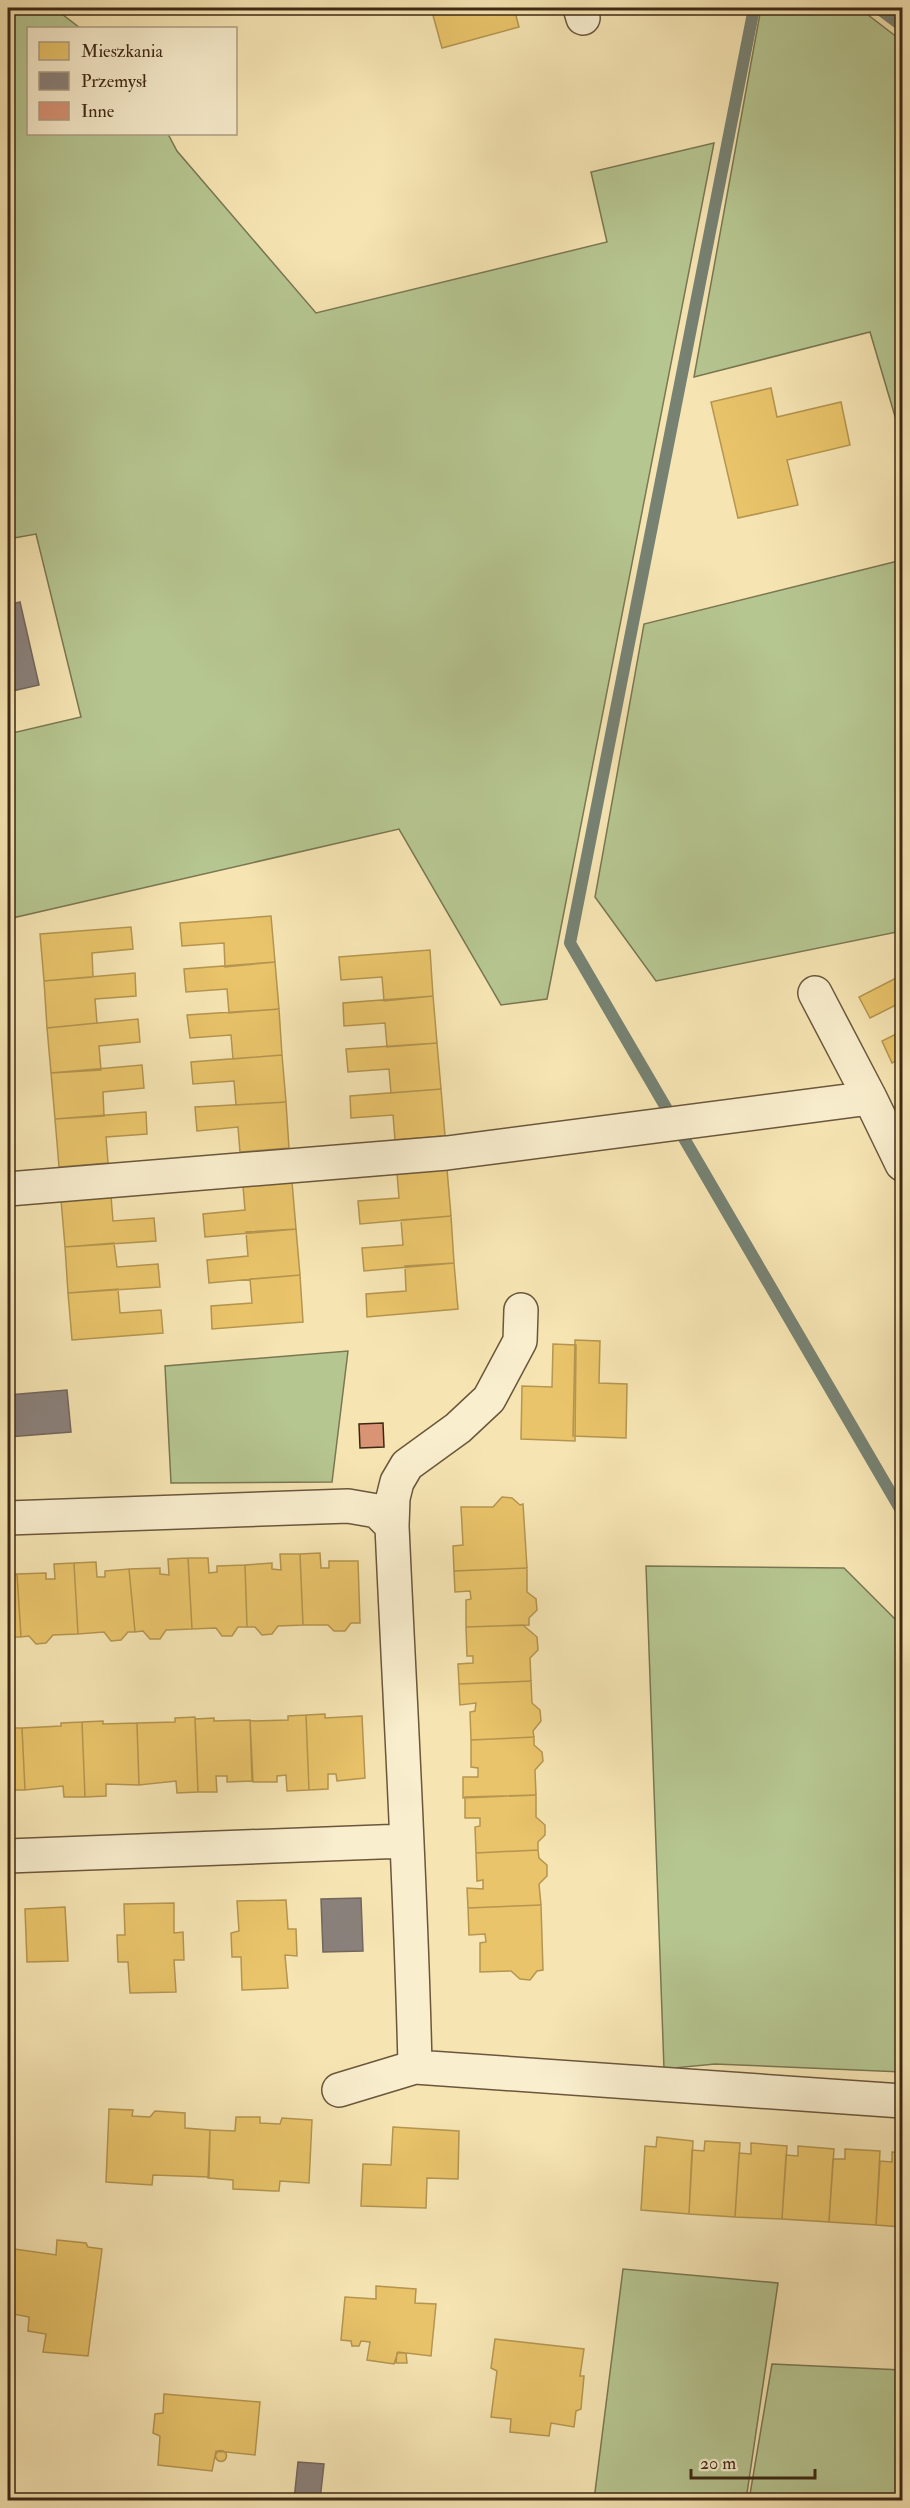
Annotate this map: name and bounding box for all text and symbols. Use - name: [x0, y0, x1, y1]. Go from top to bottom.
- legend: [27, 27, 237, 135]
- text: Mieszkania: [81, 40, 163, 63]
- text: Przemysł: [81, 70, 147, 93]
- text: Inne: [81, 100, 115, 123]
- scale bar: [691, 2442, 816, 2480]
- text: 20 m: [700, 2452, 736, 2475]

